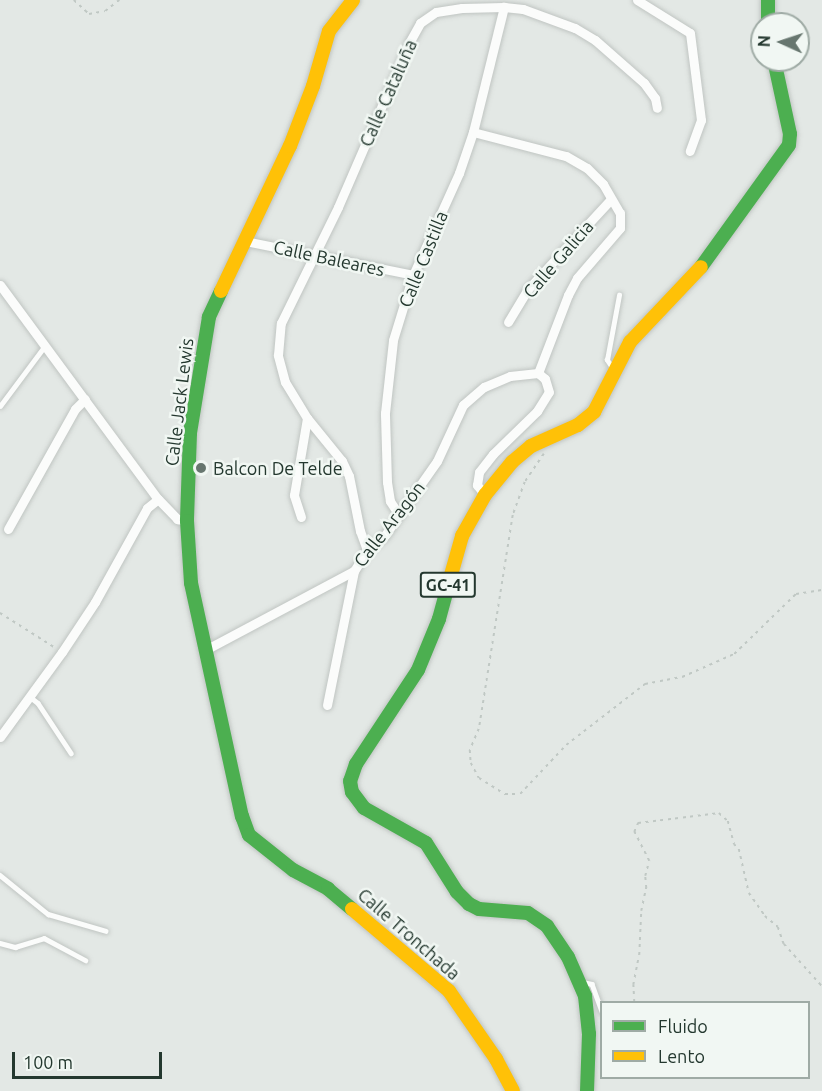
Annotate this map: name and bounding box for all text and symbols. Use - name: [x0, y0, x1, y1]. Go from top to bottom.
- north arrow: [750, 12, 810, 72]
- text: N: [755, 35, 773, 48]
- street label: Calle Cataluña: [355, 36, 421, 150]
- street label: Calle Castilla: [394, 208, 452, 310]
- street label: Calle Galicia: [518, 216, 598, 302]
- street label: Calle Baleares: [272, 236, 386, 280]
- street label: Calle Jack Lewis: [160, 337, 198, 467]
- place label: Balcon De Telde: [213, 457, 343, 479]
- marker: Balcon De Telde: [194, 461, 208, 475]
- street label: Calle Aragón: [349, 477, 429, 571]
- road number: GC-41: [420, 572, 476, 598]
- street label: Calle Tronchada: [353, 884, 465, 984]
- legend: [600, 1001, 810, 1079]
- text: Fluido: [658, 1016, 708, 1036]
- scale bar: [15, 1040, 165, 1078]
- text: Lento: [658, 1046, 705, 1066]
- text: 100 m: [23, 1052, 73, 1072]

